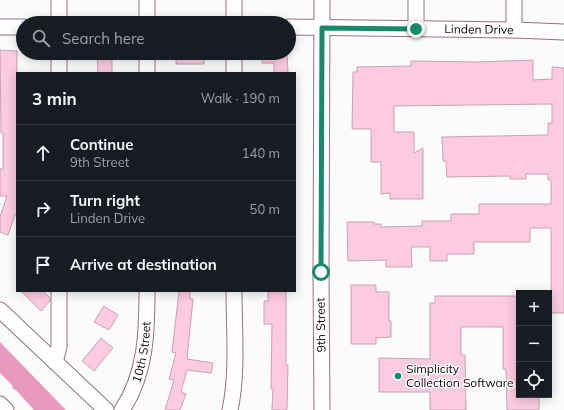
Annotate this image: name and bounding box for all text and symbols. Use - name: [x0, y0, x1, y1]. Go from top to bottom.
- search box: [16, 16, 296, 60]
- route end: [407, 20, 425, 38]
- street label: Linden Drive: [444, 21, 514, 37]
- icon: search: [30, 27, 52, 49]
- text: Search here: [62, 29, 144, 48]
- text: 3 min: [32, 88, 77, 109]
- text: Walk · 190 m: [201, 90, 280, 106]
- text: Continue: [70, 135, 133, 154]
- icon: ahead: [32, 142, 54, 164]
- text: 140 m: [242, 145, 280, 161]
- text: 9th Street: [70, 154, 129, 170]
- text: Turn right: [70, 191, 140, 210]
- icon: right: [32, 198, 54, 220]
- text: 50 m: [250, 201, 280, 217]
- text: Linden Drive: [70, 210, 145, 226]
- icon: arrive: [32, 254, 54, 276]
- text: Arrive at destination: [70, 255, 217, 274]
- route start: [312, 263, 330, 281]
- map controls: [516, 290, 552, 398]
- button: +: [516, 290, 552, 326]
- street label: 9th Street: [313, 298, 328, 353]
- street label: 10th Street: [128, 321, 153, 385]
- button: −: [516, 326, 552, 362]
- place label: Simplicity Collection Software: [406, 361, 514, 390]
- button: locate: [516, 362, 552, 398]
- marker: Simplicity Collection Software: [393, 371, 403, 381]

